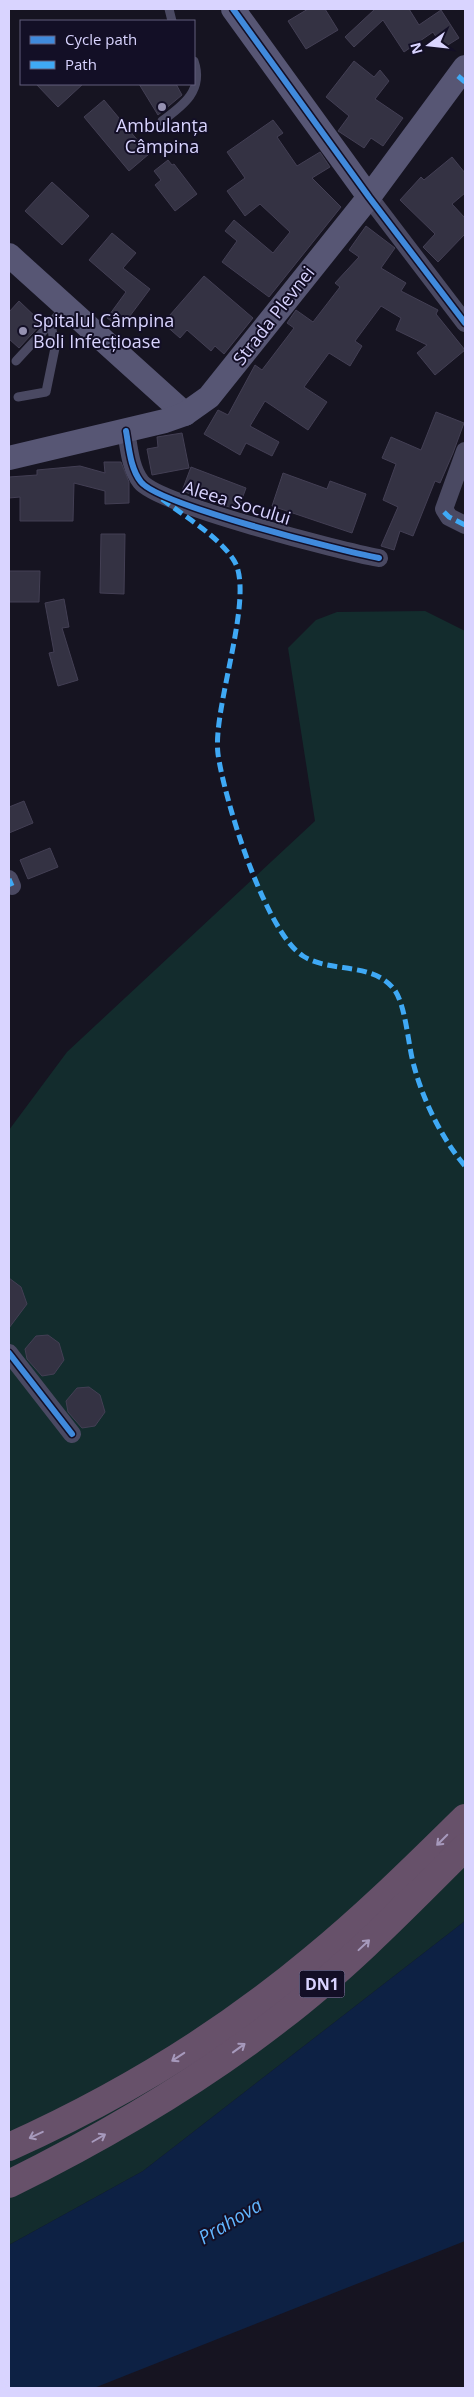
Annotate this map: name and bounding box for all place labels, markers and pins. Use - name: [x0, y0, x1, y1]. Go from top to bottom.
- marker: Ambulanța Câmpina: [156, 101, 168, 113]
- place label: Ambulanța Câmpina: [116, 113, 208, 158]
- place label: Spitalul Câmpina Boli Infecțioase: [33, 308, 174, 353]
- marker: Spitalul Câmpina Boli Infecțioase: [17, 325, 29, 337]

